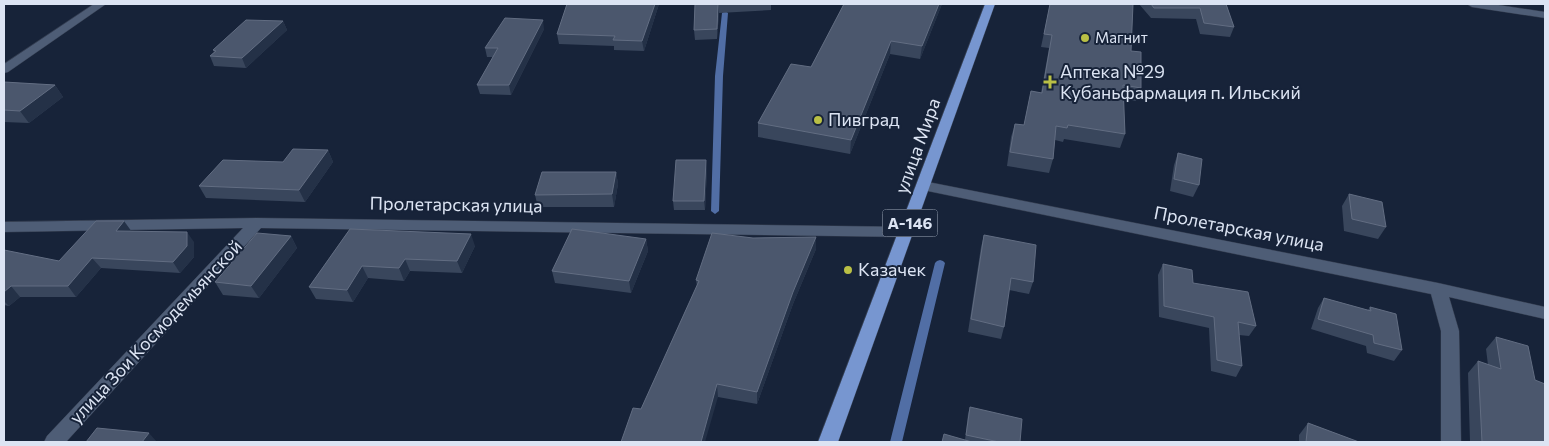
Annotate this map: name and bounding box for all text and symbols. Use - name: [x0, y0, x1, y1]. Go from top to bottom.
- place label: Магнит: [1095, 28, 1148, 46]
- marker: Магнит: [1079, 32, 1091, 44]
- place label: Аптека №29 Кубаньфармация п. Ильский: [1060, 60, 1301, 103]
- marker: Аптека №29 Кубаньфармация п. Ильский: [1044, 76, 1056, 88]
- street label: улица Мира: [890, 95, 945, 196]
- place label: Пивград: [828, 108, 900, 130]
- marker: Пивград: [812, 114, 824, 126]
- street label: Пролетарская улица: [369, 191, 543, 217]
- street label: Пролетарская улица: [1152, 201, 1326, 255]
- road number: А-146: [882, 210, 938, 237]
- street label: улица Зои Космодемьянской: [64, 235, 246, 428]
- place label: Казачек: [858, 258, 927, 280]
- marker: Казачек: [842, 264, 854, 276]

